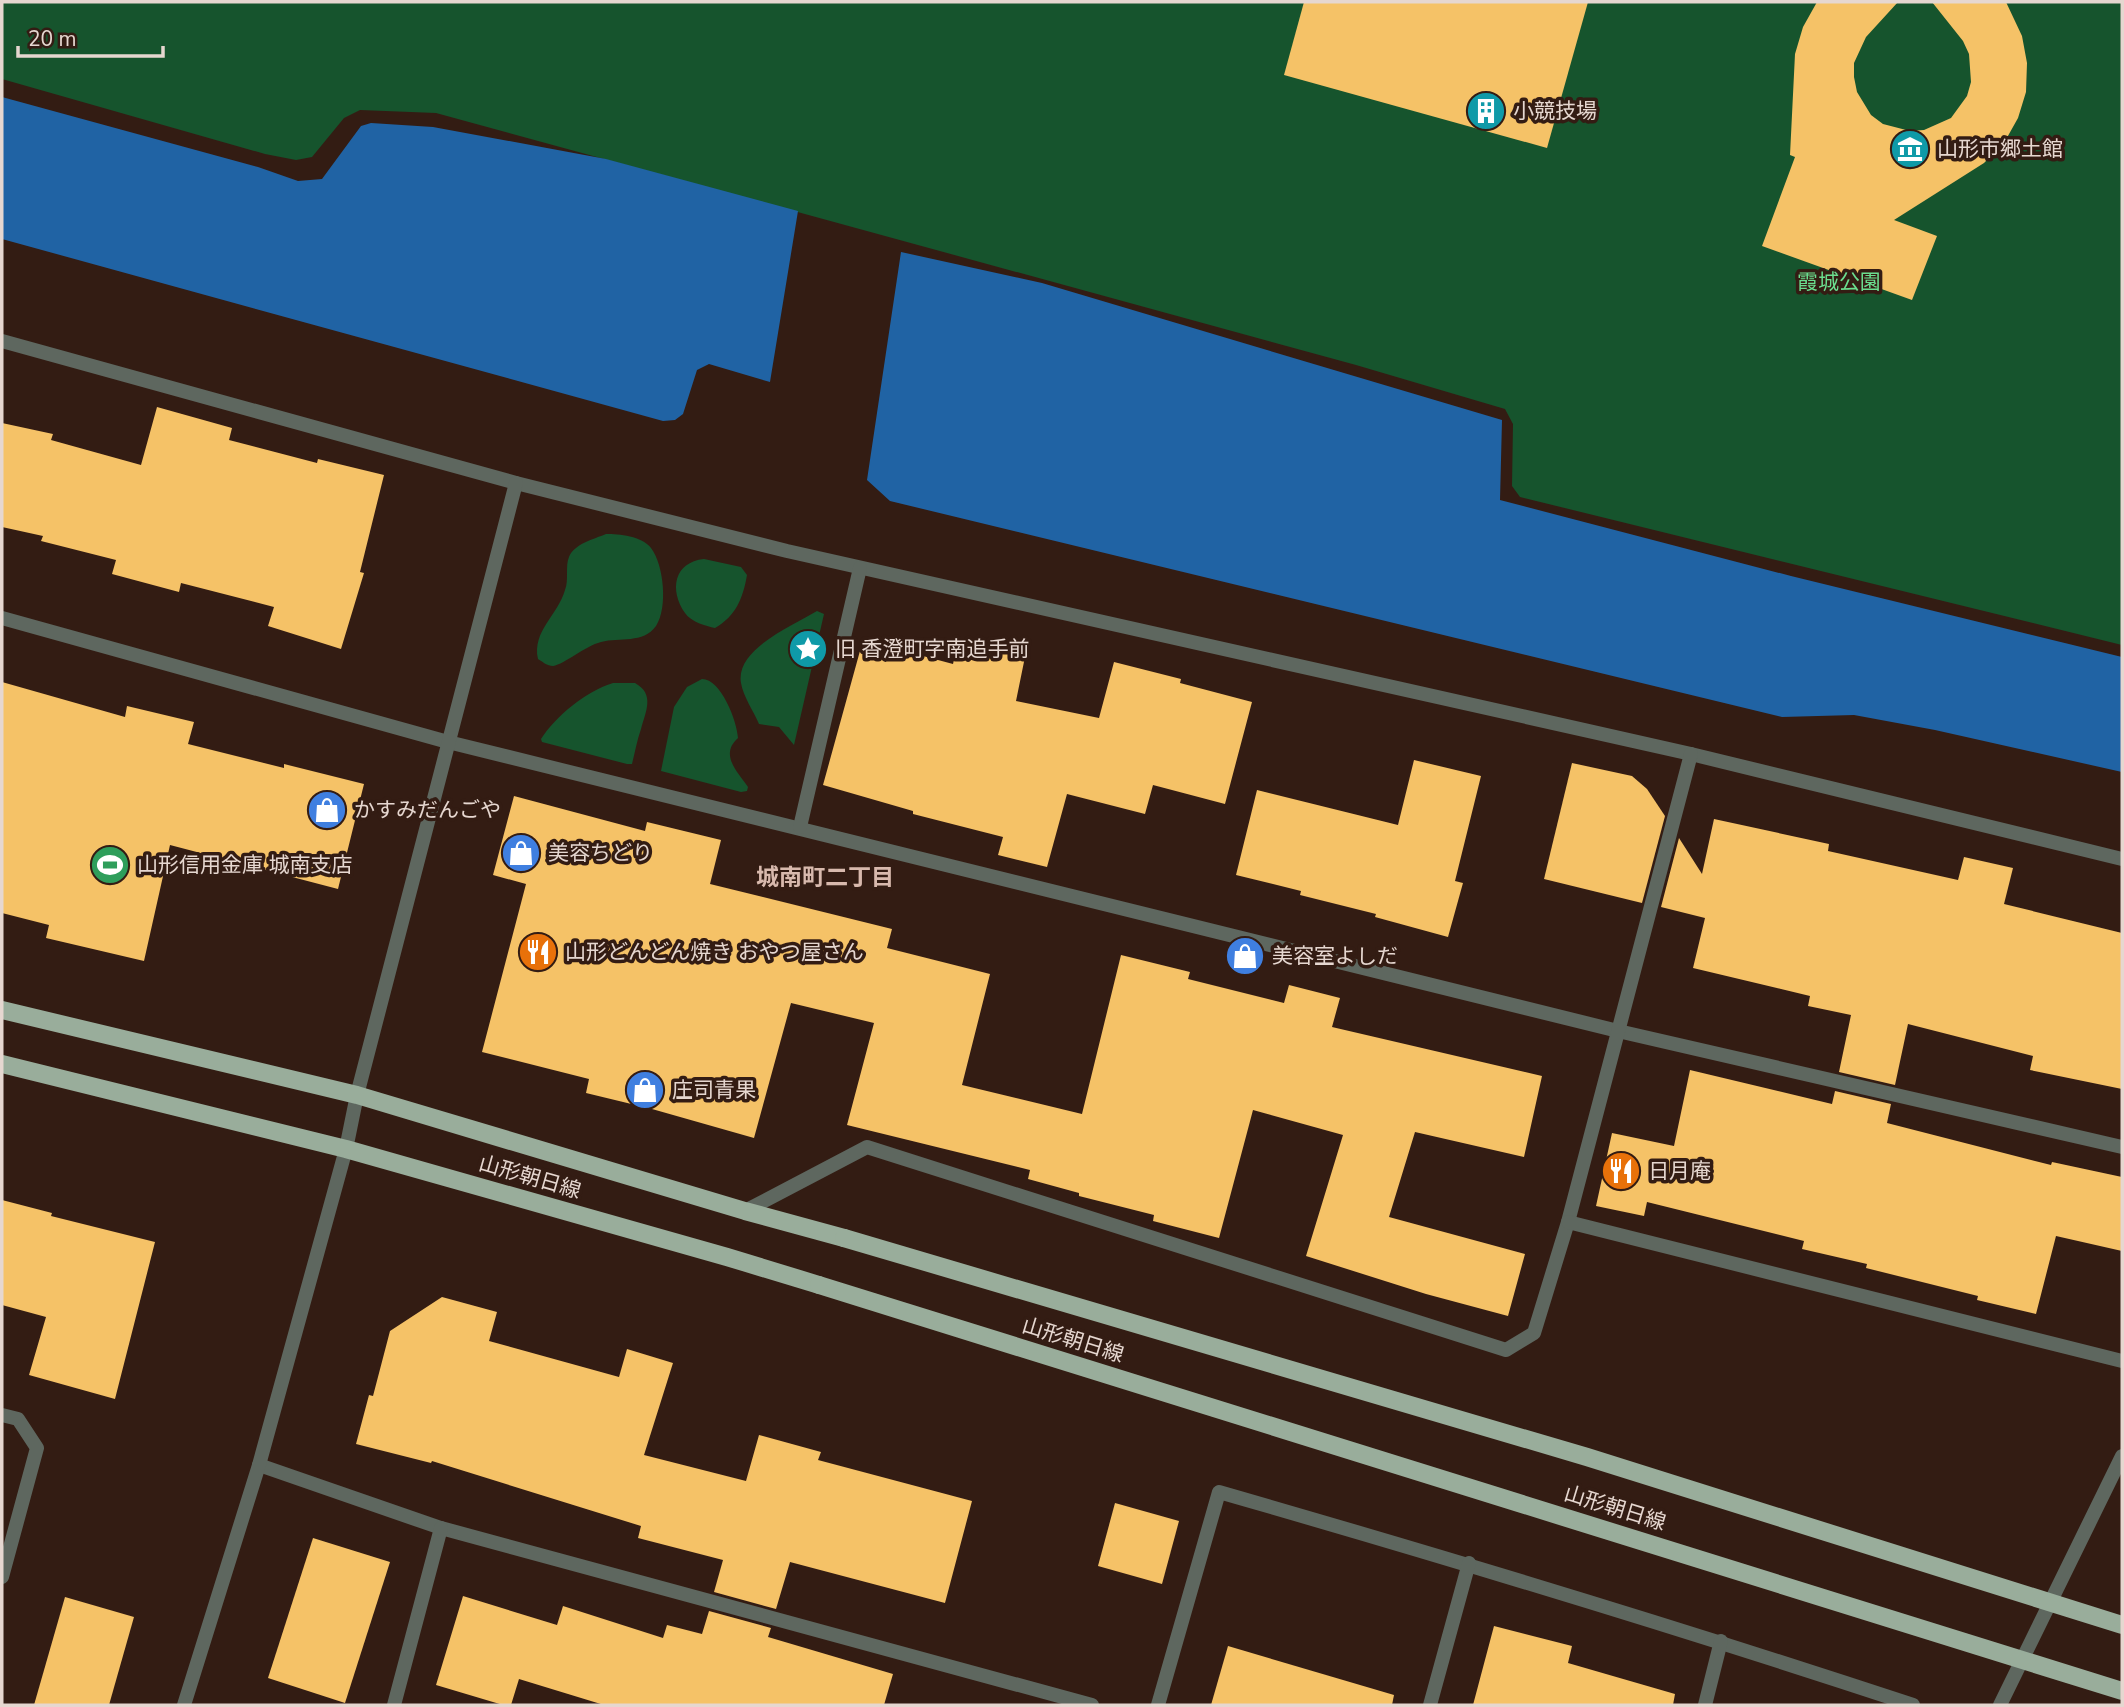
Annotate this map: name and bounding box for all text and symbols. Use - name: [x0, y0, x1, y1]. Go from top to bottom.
- scale bar: [18, 14, 163, 58]
- text: 20 m: [28, 25, 77, 53]
- building icon: 小競技場: [1465, 90, 1507, 132]
- place label: 小競技場: [1513, 97, 1597, 125]
- museum icon: 山形市郷土館: [1889, 128, 1931, 170]
- place label: 山形市郷土館: [1937, 135, 2063, 163]
- park label: 霞城公園: [1797, 268, 1881, 296]
- place icon: 旧 香澄町字南追手前: [787, 628, 829, 670]
- place label: 旧 香澄町字南追手前: [835, 635, 1029, 663]
- shop icon: かすみだんごや: [306, 789, 348, 831]
- place label: かすみだんごや: [354, 796, 501, 824]
- shop icon: 美容ちどり: [500, 832, 542, 874]
- place label: 美容ちどり: [548, 839, 653, 867]
- sports icon: 山形信用金庫 城南支店: [89, 844, 131, 886]
- place label: 山形信用金庫 城南支店: [137, 851, 352, 879]
- district label: 城南町二丁目: [756, 862, 894, 893]
- restaurant icon: 山形どんどん焼き おやつ屋さん: [517, 931, 559, 973]
- shop icon: 美容室よしだ: [1224, 935, 1266, 977]
- place label: 山形どんどん焼き おやつ屋さん: [565, 938, 864, 966]
- place label: 美容室よしだ: [1272, 942, 1398, 970]
- shop icon: 庄司青果: [624, 1069, 666, 1111]
- place label: 庄司青果: [672, 1076, 756, 1104]
- street label: 山形朝日線: [476, 1149, 584, 1205]
- restaurant icon: 日月庵: [1600, 1150, 1642, 1192]
- place label: 日月庵: [1648, 1157, 1711, 1185]
- street label: 山形朝日線: [1019, 1311, 1127, 1369]
- street label: 山形朝日線: [1561, 1479, 1669, 1537]

